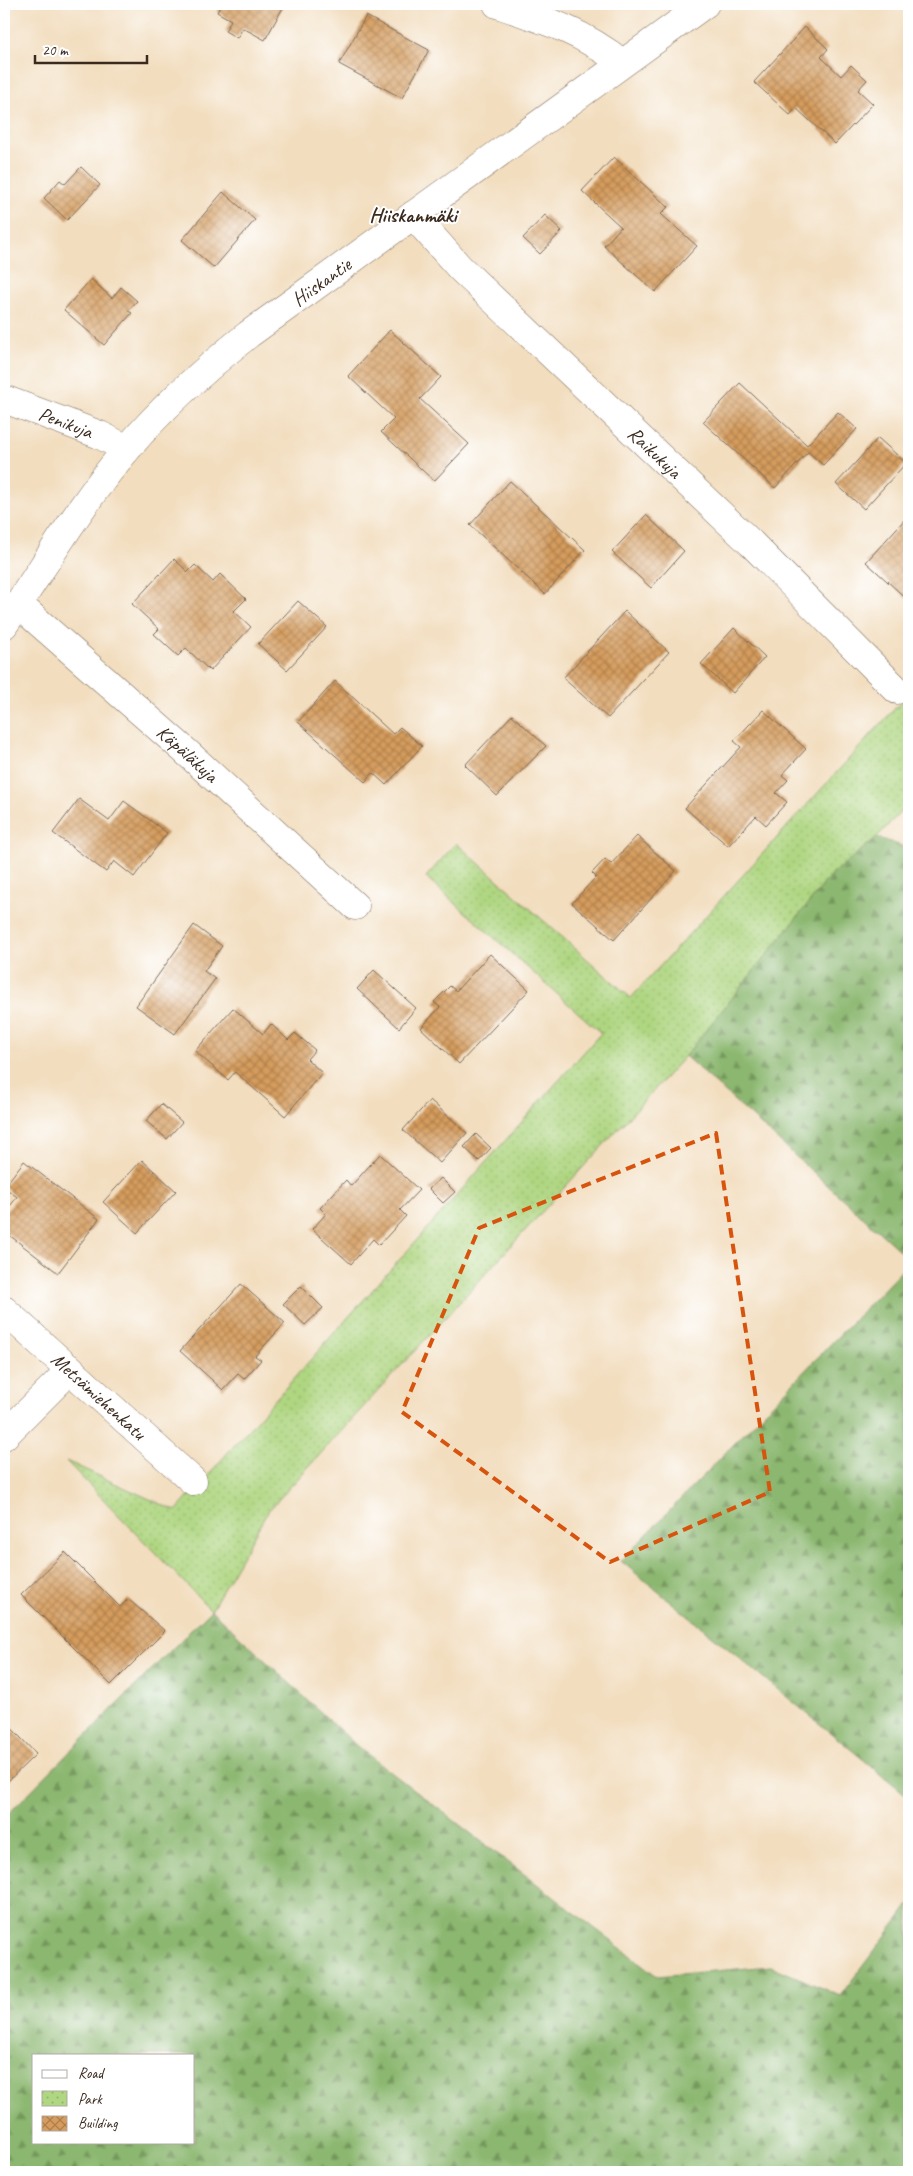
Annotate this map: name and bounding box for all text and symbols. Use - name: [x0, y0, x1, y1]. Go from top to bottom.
- scale bar: [35, 32, 148, 64]
- text: 20 m: [42, 41, 69, 60]
- district label: Hiiskanmäki: [369, 202, 460, 228]
- street label: Hiiskantie: [287, 251, 357, 312]
- street label: Penikuja: [35, 401, 97, 445]
- street label: Raikukuja: [622, 421, 688, 485]
- street label: Käpäläkuja: [151, 720, 225, 789]
- street label: Metsämiehenkatu: [46, 1347, 152, 1447]
- legend: [32, 2054, 195, 2144]
- text: Road: [78, 2064, 105, 2083]
- text: Park: [78, 2090, 103, 2109]
- text: Building: [78, 2114, 118, 2133]

